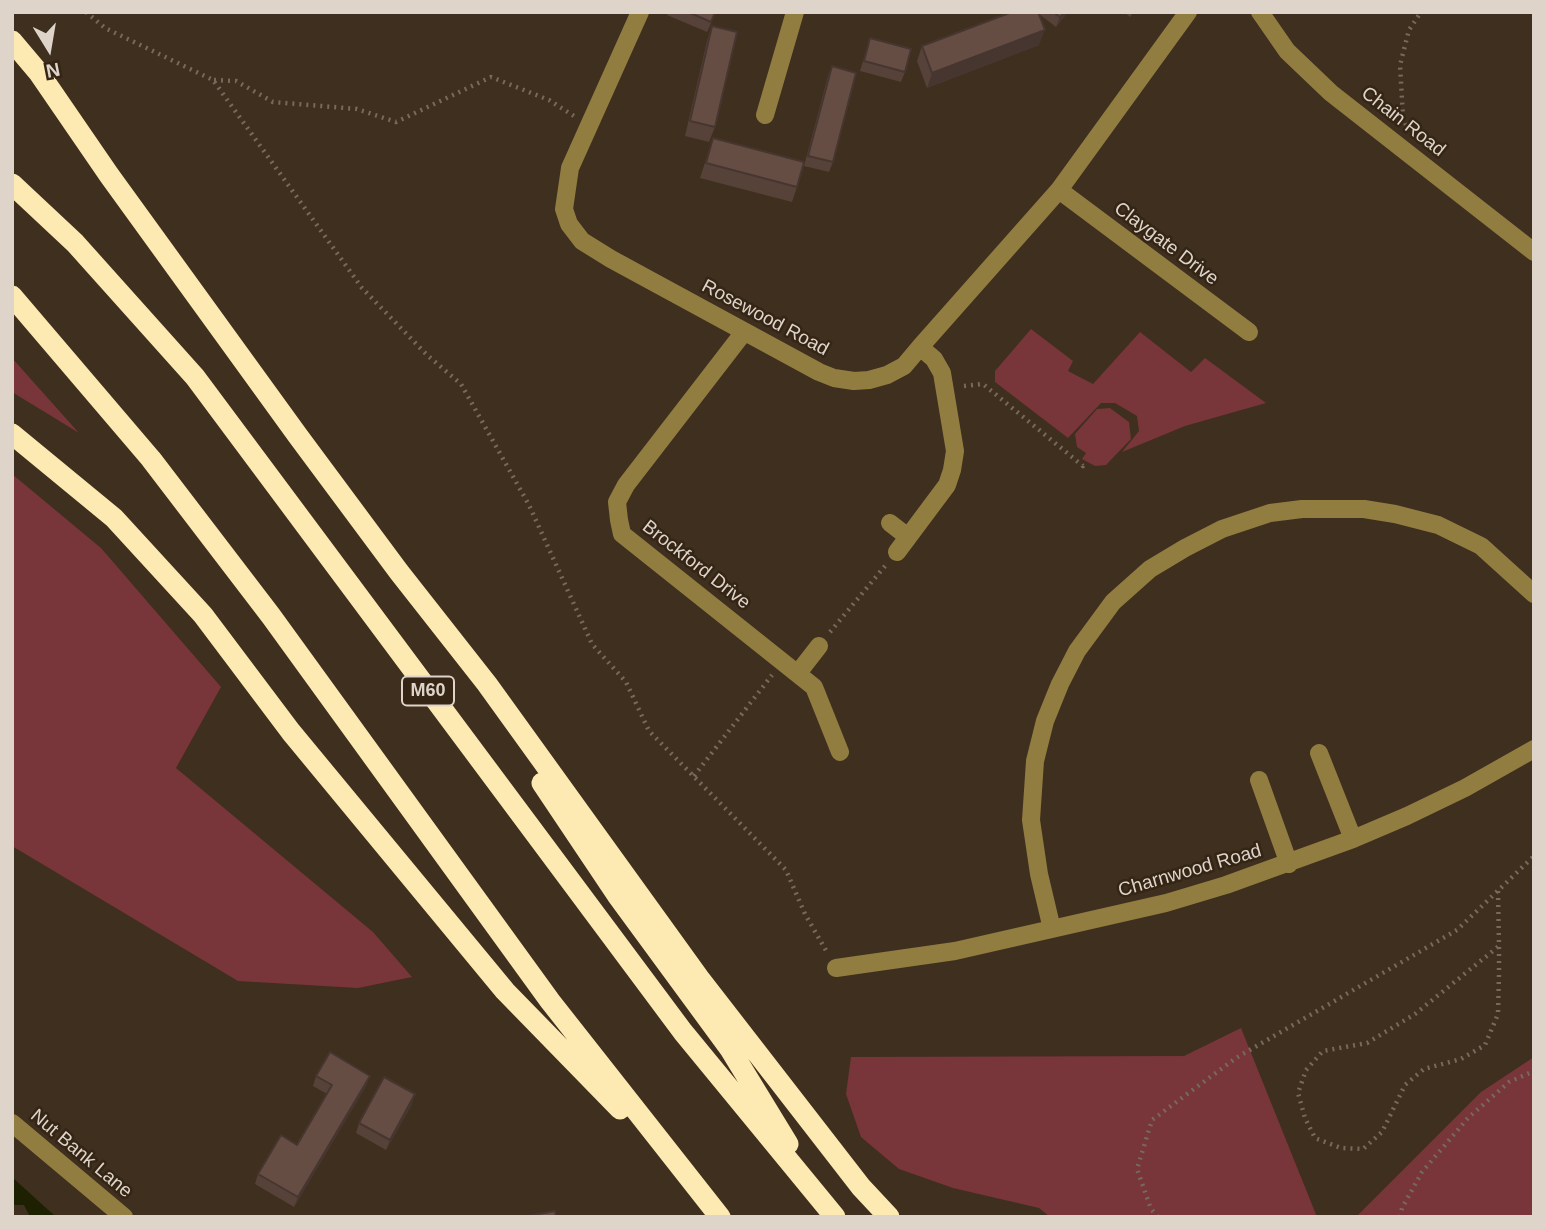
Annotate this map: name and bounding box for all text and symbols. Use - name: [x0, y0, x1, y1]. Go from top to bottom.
- north arrow: [14, 14, 84, 84]
- text: N: [44, 58, 62, 82]
- street label: Chain Road: [1356, 82, 1450, 162]
- street label: Claygate Drive: [1109, 197, 1223, 291]
- street label: Rosewood Road: [698, 275, 832, 361]
- street label: Brockford Drive: [637, 516, 755, 614]
- road number: M60: [402, 676, 454, 706]
- street label: Charnwood Road: [1116, 840, 1264, 902]
- street label: Nut Bank Lane: [26, 1105, 136, 1203]

